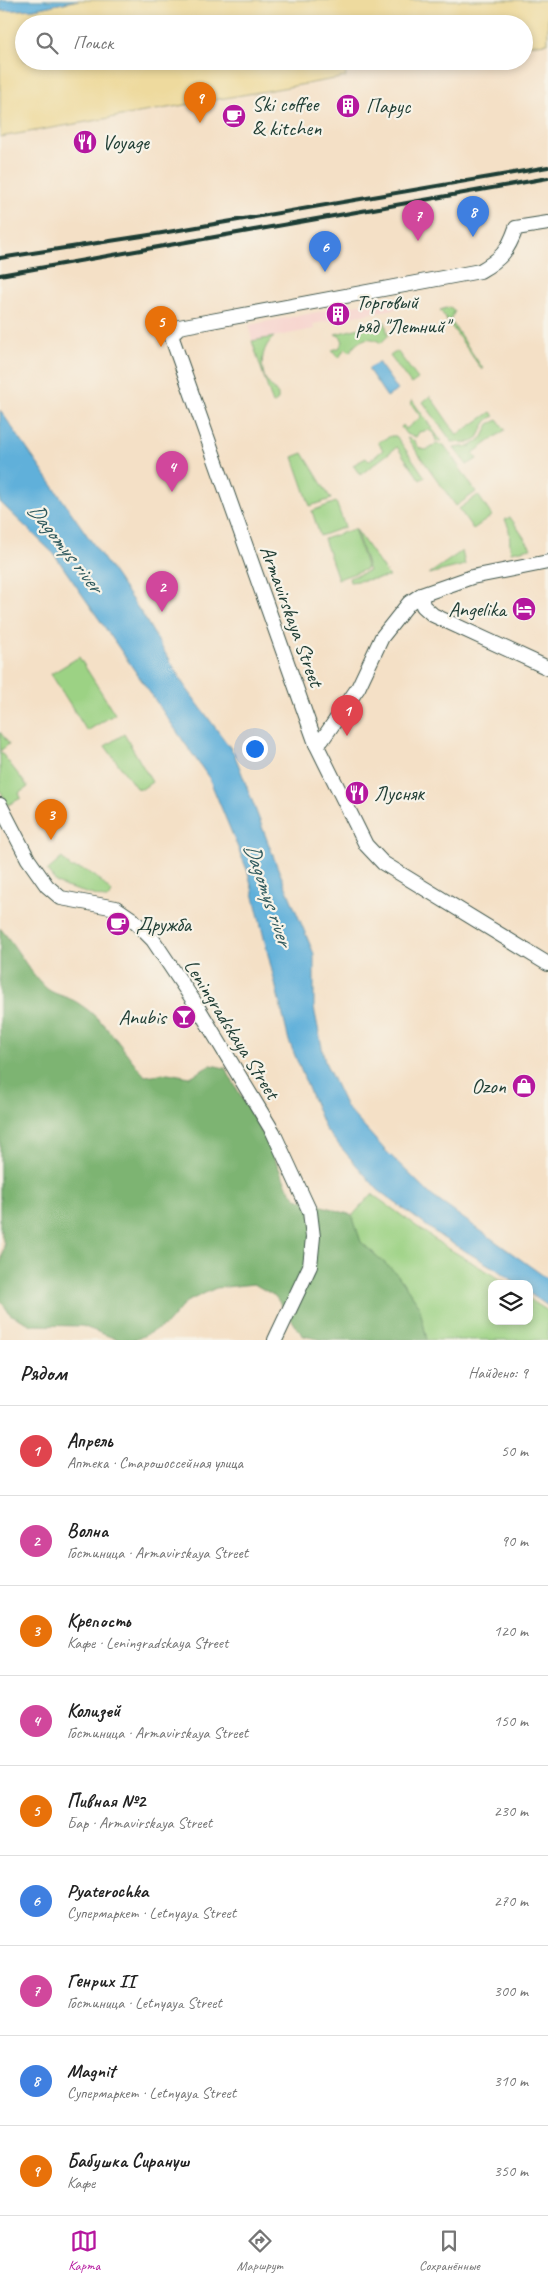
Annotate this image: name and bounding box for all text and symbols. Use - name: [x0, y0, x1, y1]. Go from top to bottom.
- search box: [15, 15, 533, 70]
- icon: search: [33, 29, 61, 57]
- text: Поиск: [73, 31, 113, 55]
- pin: 9: [184, 82, 216, 123]
- place label: Ski coffee & kitchen: [252, 91, 322, 141]
- building icon: Парус: [335, 93, 361, 119]
- place label: Парус: [366, 93, 412, 119]
- cafe icon: Ski coffee & kitchen: [221, 103, 247, 129]
- restaurant icon: Voyage: [72, 129, 98, 155]
- place label: Voyage: [102, 129, 150, 155]
- pin: 8: [457, 196, 489, 237]
- pin: 7: [402, 200, 434, 241]
- pin: 6: [309, 231, 341, 272]
- place label: Торговый ряд "Летний": [356, 289, 454, 339]
- building icon: Торговый ряд "Летний": [325, 301, 351, 327]
- pin: 5: [145, 306, 177, 347]
- pin: 4: [156, 451, 188, 492]
- water label: Dagomys river: [22, 497, 111, 601]
- street label: Armavirskaya Street: [254, 542, 330, 692]
- pin: 2: [146, 571, 178, 612]
- place label: Angelika: [448, 596, 508, 622]
- hotel icon: Angelika: [511, 596, 537, 622]
- pin: 1: [331, 695, 363, 736]
- your location: [242, 736, 268, 762]
- restaurant icon: Лусняк: [344, 780, 370, 806]
- place label: Лусняк: [374, 780, 425, 806]
- pin: 3: [35, 799, 67, 840]
- water label: Dagomys river: [238, 840, 300, 953]
- cafe icon: Дружба: [105, 911, 131, 937]
- place label: Дружба: [136, 911, 192, 937]
- street label: Leningradskaya Street: [178, 954, 287, 1106]
- place label: Anubis: [118, 1004, 168, 1030]
- bar icon: Anubis: [171, 1004, 197, 1030]
- place label: Ozon: [471, 1073, 507, 1099]
- shop icon: Ozon: [511, 1073, 537, 1099]
- map controls: [488, 1280, 533, 1325]
- button: layers: [488, 1280, 533, 1325]
- text: Рядом: [20, 1360, 67, 1386]
- text: Найдено: 9: [468, 1363, 528, 1383]
- text: Апрель: [67, 1429, 113, 1453]
- text: 1: [32, 1441, 40, 1461]
- text: 50 m: [501, 1441, 528, 1461]
- text: Аптека · Старошоссейная улица: [67, 1453, 243, 1473]
- text: Волна: [67, 1519, 108, 1543]
- text: 2: [32, 1531, 40, 1551]
- text: 90 m: [501, 1531, 528, 1551]
- text: Гостиница · Armavirskaya Street: [67, 1543, 248, 1563]
- text: Крепость: [67, 1609, 130, 1633]
- text: 3: [32, 1621, 40, 1641]
- text: 120 m: [494, 1621, 528, 1641]
- text: Кафе · Leningradskaya Street: [67, 1633, 228, 1653]
- text: Колизей: [67, 1699, 120, 1723]
- text: 4: [32, 1711, 40, 1731]
- text: 150 m: [494, 1711, 528, 1731]
- text: Гостиница · Armavirskaya Street: [67, 1723, 248, 1743]
- text: Пивная №2: [67, 1789, 145, 1813]
- text: 5: [33, 1801, 39, 1821]
- text: 230 m: [494, 1801, 528, 1821]
- text: Бар · Armavirskaya Street: [67, 1813, 212, 1833]
- text: Pyaterochka: [67, 1879, 148, 1903]
- text: 6: [32, 1891, 40, 1911]
- text: 270 m: [494, 1891, 528, 1911]
- text: Супермаркет · Letnyaya Street: [67, 1903, 236, 1923]
- text: Генрих II: [67, 1969, 135, 1993]
- text: 7: [32, 1981, 40, 2001]
- text: 300 m: [494, 1981, 528, 2001]
- text: Гостиница · Letnyaya Street: [67, 1993, 222, 2013]
- text: Magnit: [67, 2059, 115, 2083]
- text: 8: [32, 2071, 40, 2091]
- text: 310 m: [494, 2071, 528, 2091]
- text: Супермаркет · Letnyaya Street: [67, 2083, 236, 2103]
- text: Бабушка Сирануш: [67, 2149, 189, 2173]
- text: 9: [32, 2161, 40, 2181]
- text: 350 m: [494, 2161, 528, 2181]
- text: Кафе: [67, 2173, 95, 2193]
- tab: Карта: [68, 2227, 100, 2274]
- tab: Маршрут: [237, 2227, 283, 2274]
- tab: Сохранённые: [419, 2227, 480, 2274]

